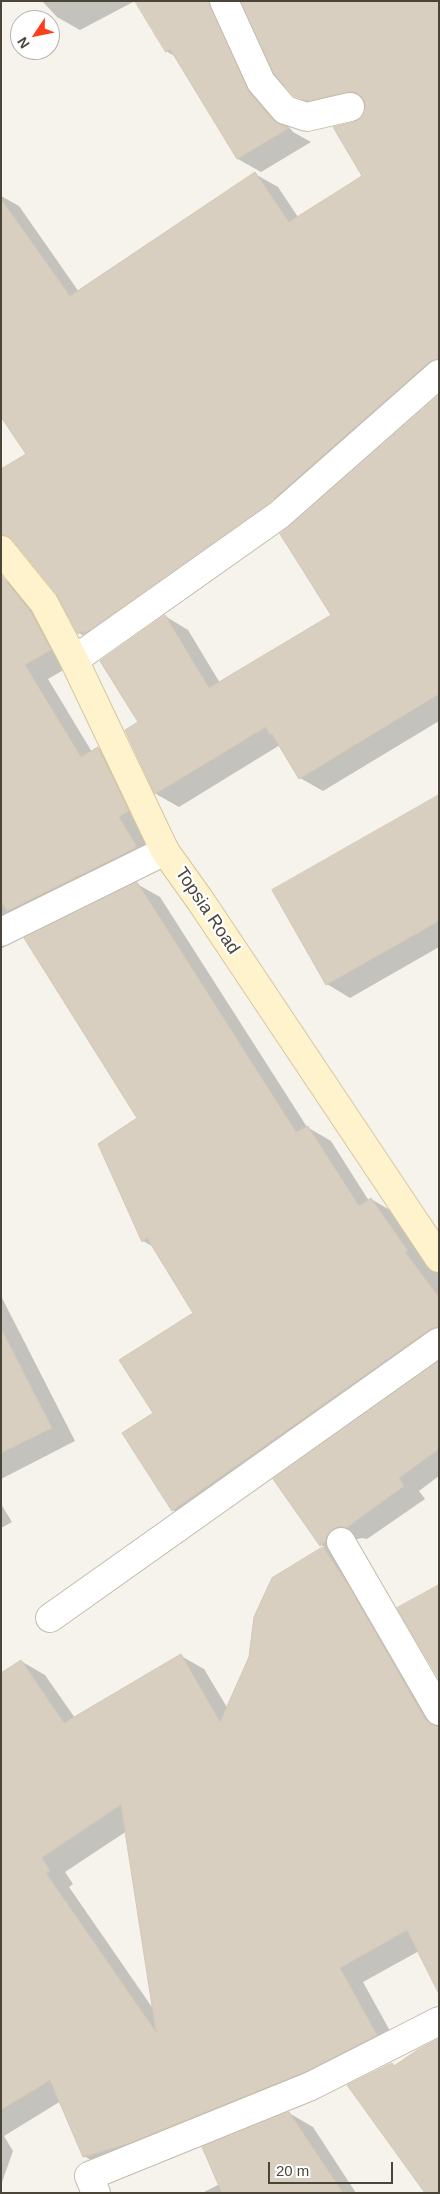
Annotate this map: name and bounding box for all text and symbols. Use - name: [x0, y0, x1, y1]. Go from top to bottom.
- north arrow: [10, 10, 60, 60]
- text: N: [14, 34, 33, 51]
- street label: Topsia Road: [170, 863, 244, 959]
- scale bar: [270, 2152, 395, 2184]
- text: 20 m: [276, 2162, 309, 2179]

